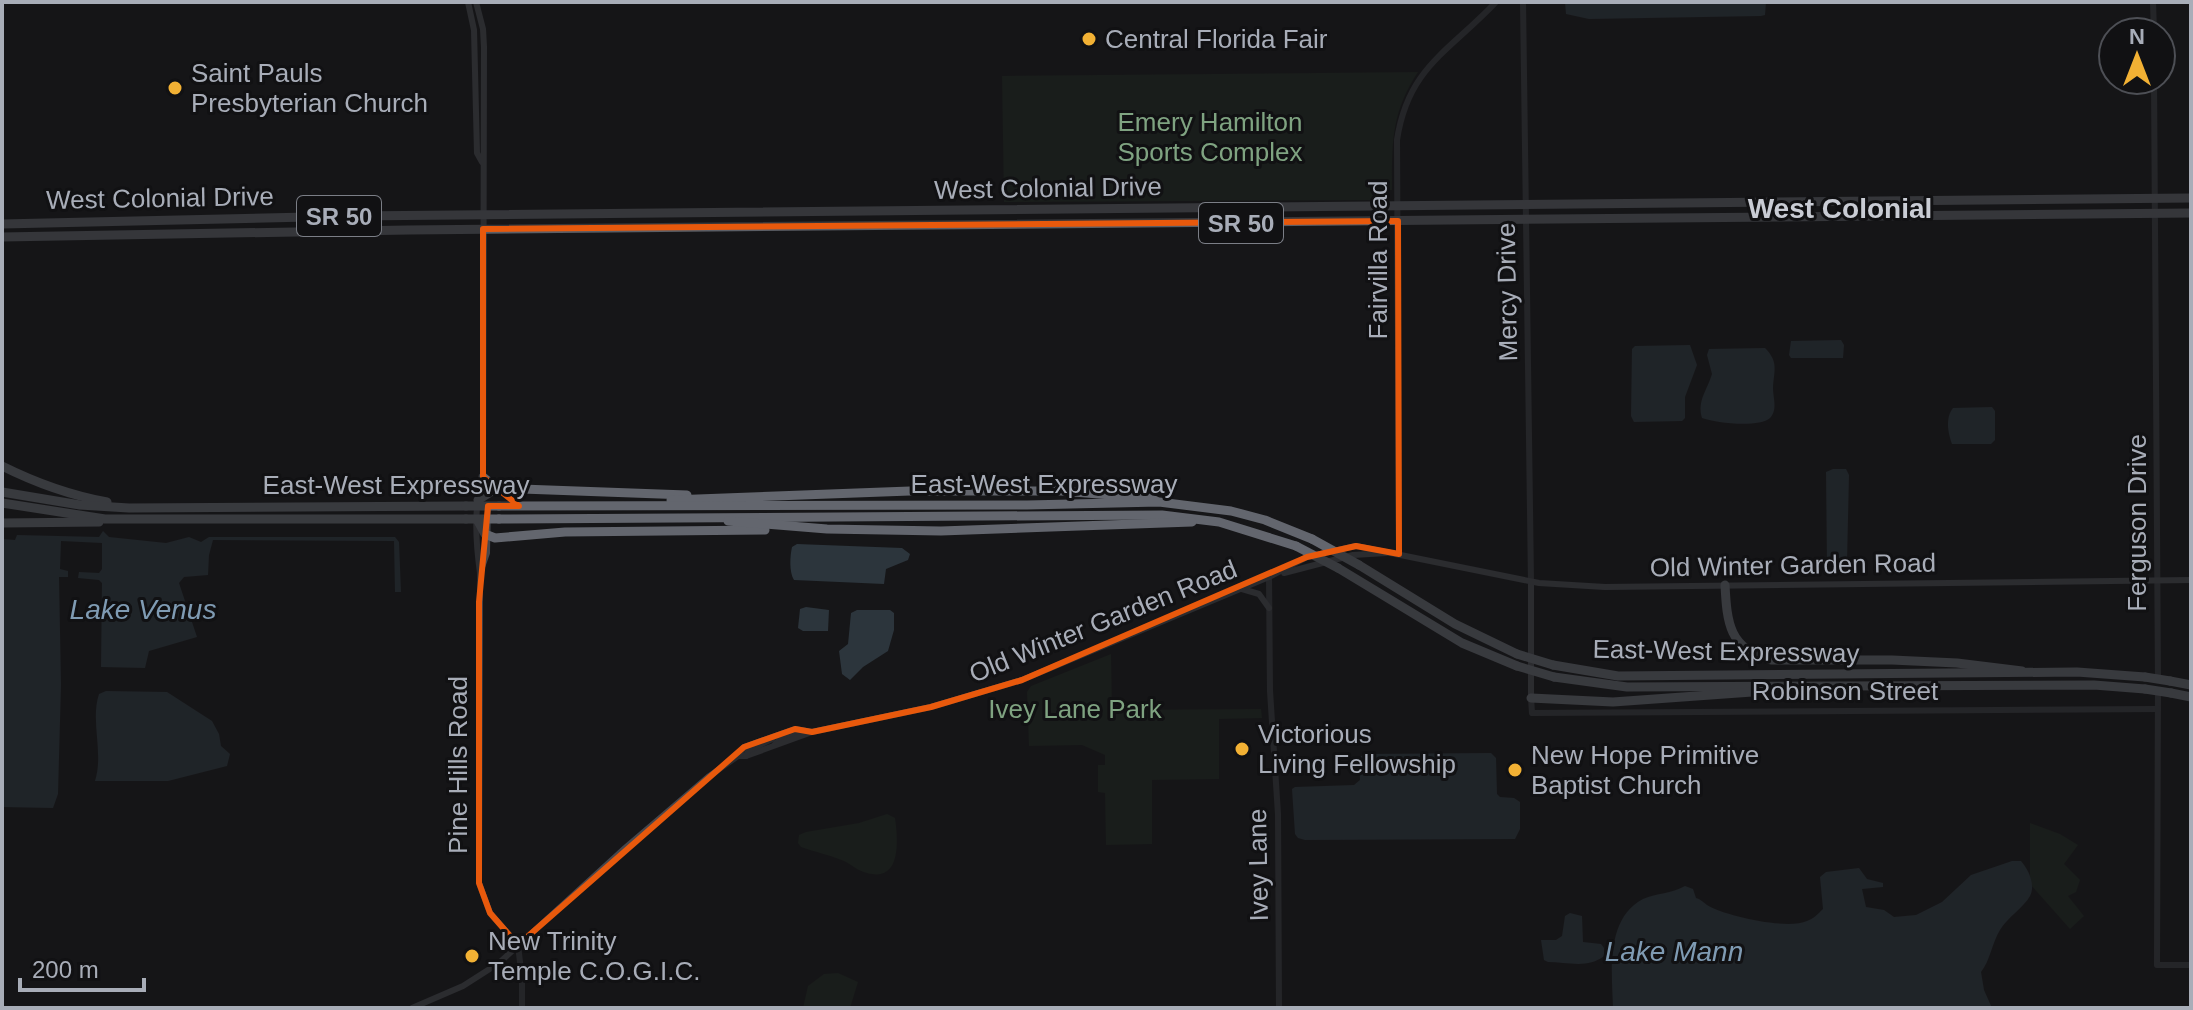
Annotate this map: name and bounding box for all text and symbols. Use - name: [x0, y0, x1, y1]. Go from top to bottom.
- north arrow: [2097, 16, 2177, 96]
- place label: Central Florida Fair: [1105, 24, 1328, 54]
- text: N: [2129, 24, 2145, 49]
- marker: Central Florida Fair: [1080, 30, 1098, 48]
- place label: Saint Pauls Presbyterian Church: [191, 58, 428, 118]
- marker: Saint Pauls Presbyterian Church: [166, 79, 184, 97]
- park label: Emery Hamilton Sports Complex: [1118, 107, 1302, 167]
- street label: West Colonial Drive: [934, 171, 1162, 205]
- street label: West Colonial Drive: [46, 181, 274, 215]
- street label: Fairvilla Road: [1363, 181, 1393, 339]
- district label: West Colonial: [1748, 193, 1932, 224]
- road number: SR 50: [297, 196, 381, 236]
- road number: SR 50: [1199, 203, 1283, 243]
- street label: Mercy Drive: [1491, 222, 1523, 362]
- street label: Ferguson Drive: [2122, 434, 2152, 612]
- street label: East-West Expressway: [911, 469, 1177, 499]
- street label: East-West Expressway: [263, 470, 529, 500]
- street label: Old Winter Garden Road: [1650, 548, 1936, 582]
- street label: Old Winter Garden Road: [965, 553, 1241, 689]
- water label: Lake Venus: [70, 594, 216, 625]
- street label: East-West Expressway: [1592, 634, 1860, 668]
- street label: Pine Hills Road: [443, 676, 473, 854]
- street label: Robinson Street: [1752, 676, 1939, 706]
- park label: Ivey Lane Park: [988, 694, 1163, 724]
- place label: Victorious Living Fellowship: [1258, 719, 1456, 779]
- marker: Victorious Living Fellowship: [1233, 740, 1251, 758]
- place label: New Hope Primitive Baptist Church: [1531, 740, 1759, 800]
- marker: New Hope Primitive Baptist Church: [1506, 761, 1524, 779]
- street label: Ivey Lane: [1242, 808, 1274, 922]
- place label: New Trinity Temple C.O.G.I.C.: [488, 926, 700, 986]
- water label: Lake Mann: [1605, 936, 1743, 967]
- scale bar: [20, 942, 144, 992]
- marker: New Trinity Temple C.O.G.I.C.: [463, 947, 481, 965]
- text: 200 m: [32, 956, 99, 983]

